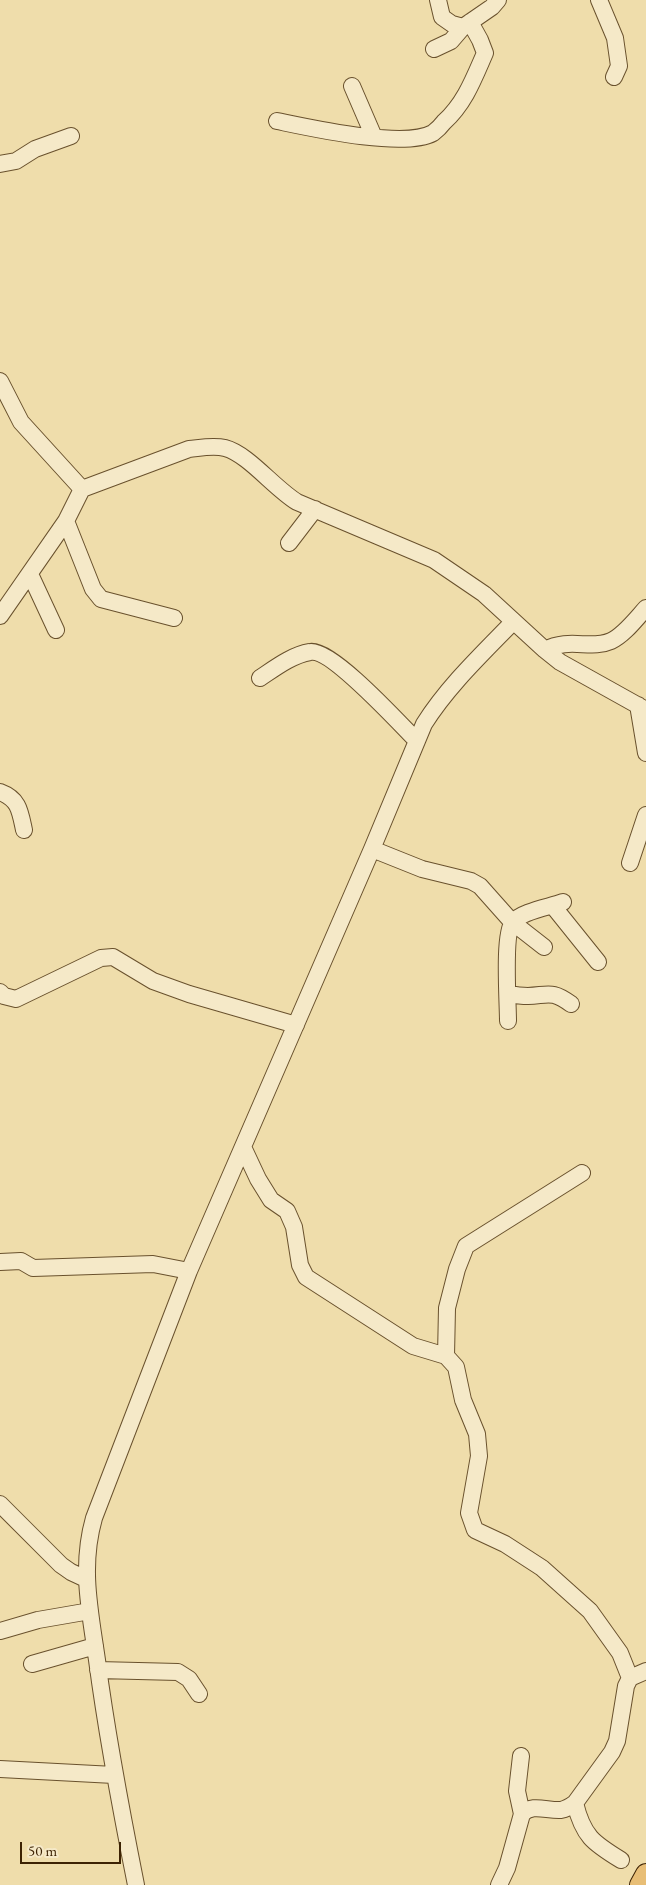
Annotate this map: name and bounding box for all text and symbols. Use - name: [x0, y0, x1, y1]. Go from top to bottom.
- scale bar: [22, 1832, 124, 1864]
- text: 50 m: [28, 1841, 57, 1860]

